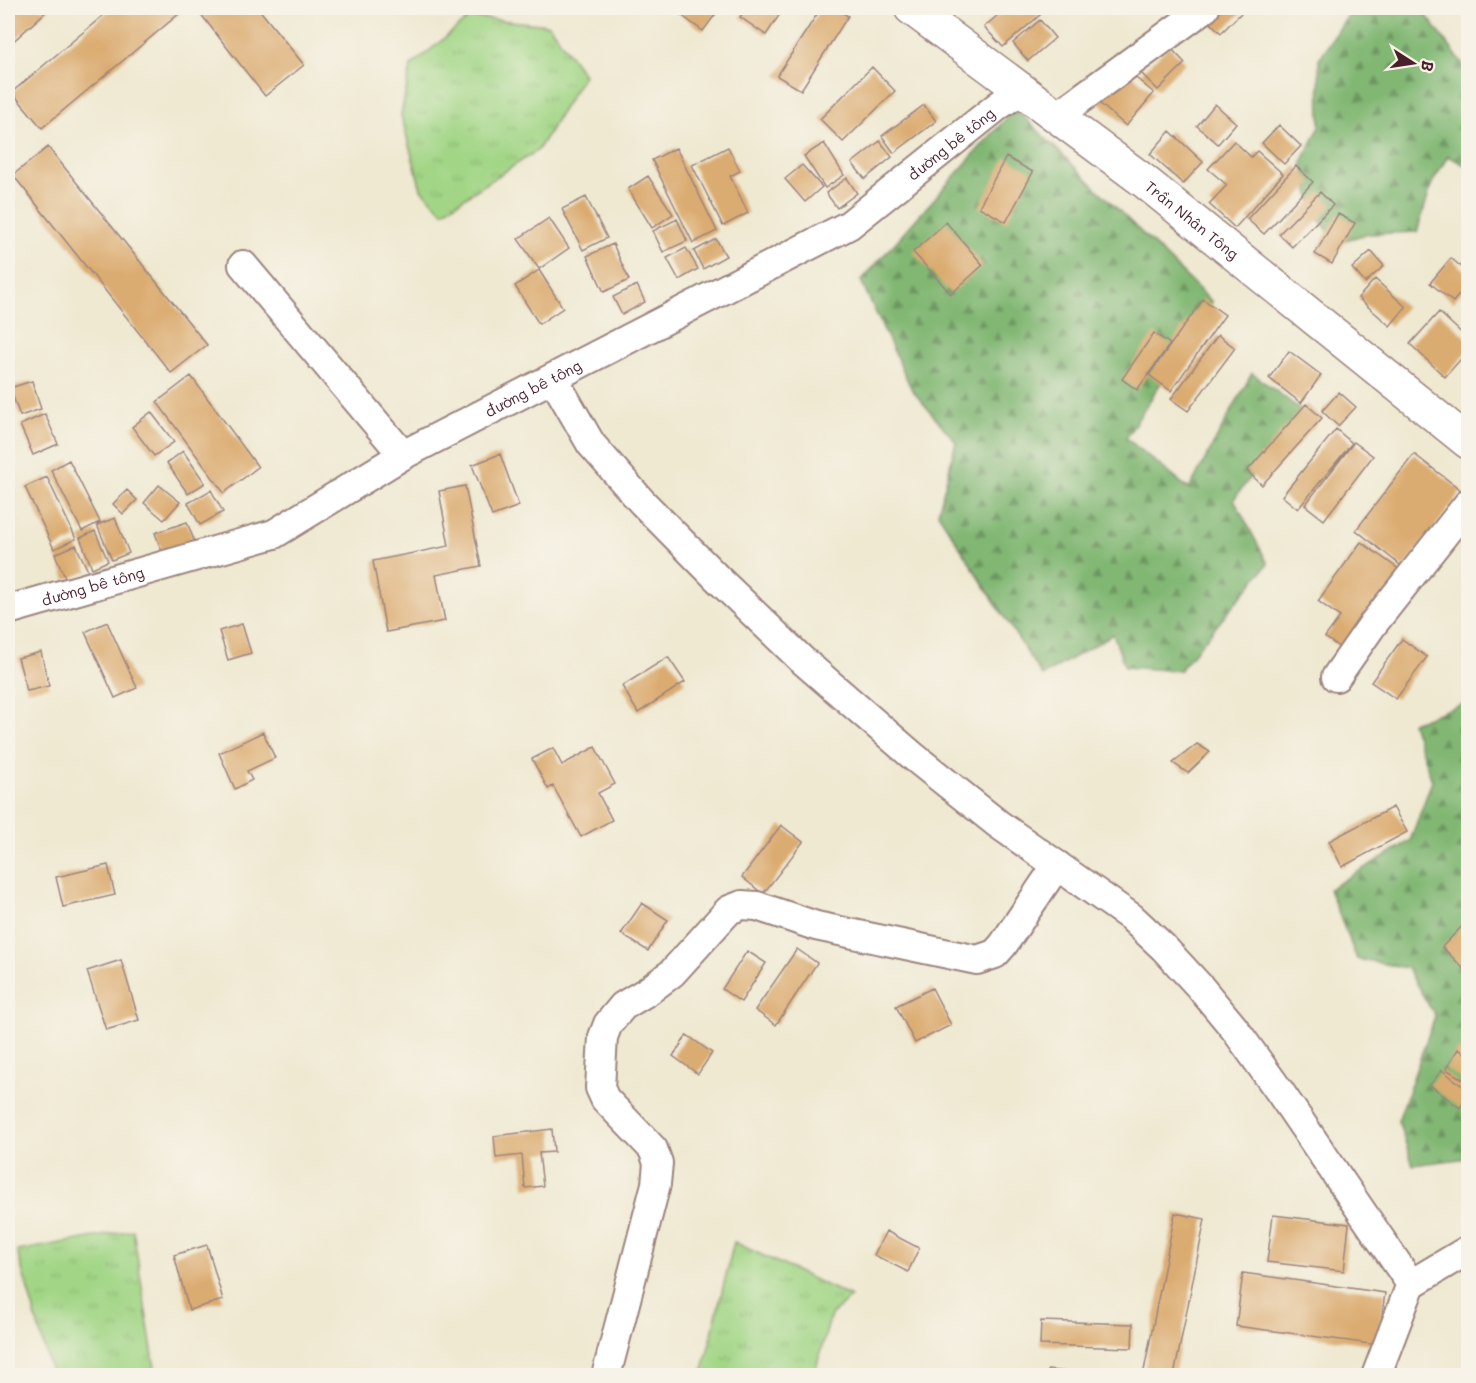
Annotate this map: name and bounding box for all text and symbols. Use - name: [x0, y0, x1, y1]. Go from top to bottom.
- north arrow: [1383, 33, 1443, 93]
- text: B: [1417, 59, 1440, 74]
- street label: đường bê tông: [903, 103, 999, 185]
- street label: Trần Nhân Tông: [1141, 176, 1243, 264]
- street label: đường bê tông: [481, 355, 585, 421]
- street label: đường bê tông: [39, 562, 147, 610]

